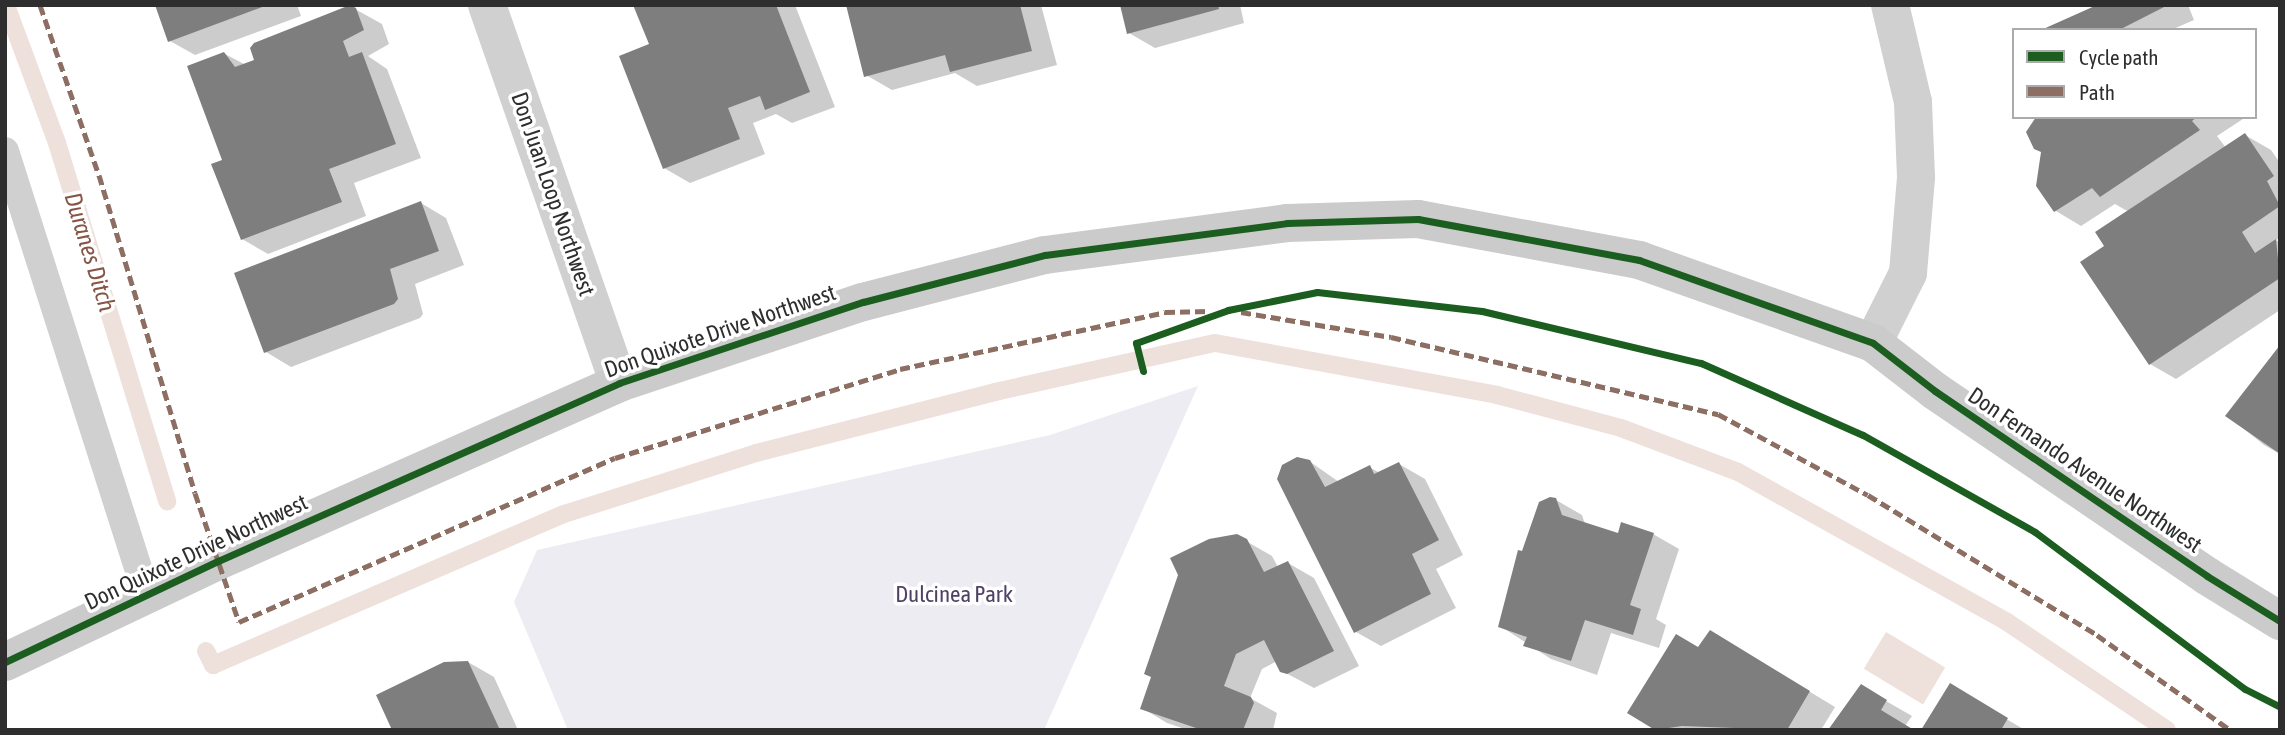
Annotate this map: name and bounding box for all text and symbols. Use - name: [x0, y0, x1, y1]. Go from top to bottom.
- legend: [2012, 28, 2257, 119]
- text: Cycle path: [2079, 45, 2158, 69]
- text: Path: [2079, 80, 2115, 104]
- street label: Don Juan Loop Northwest: [505, 89, 601, 299]
- water label: Duranes Ditch: [58, 189, 122, 315]
- street label: Don Quixote Drive Northwest: [601, 278, 839, 384]
- street label: Don Fernando Avenue Northwest: [1963, 381, 2207, 559]
- street label: Don Quixote Drive Northwest: [80, 488, 312, 616]
- park label: Dulcinea Park: [895, 580, 1013, 608]

